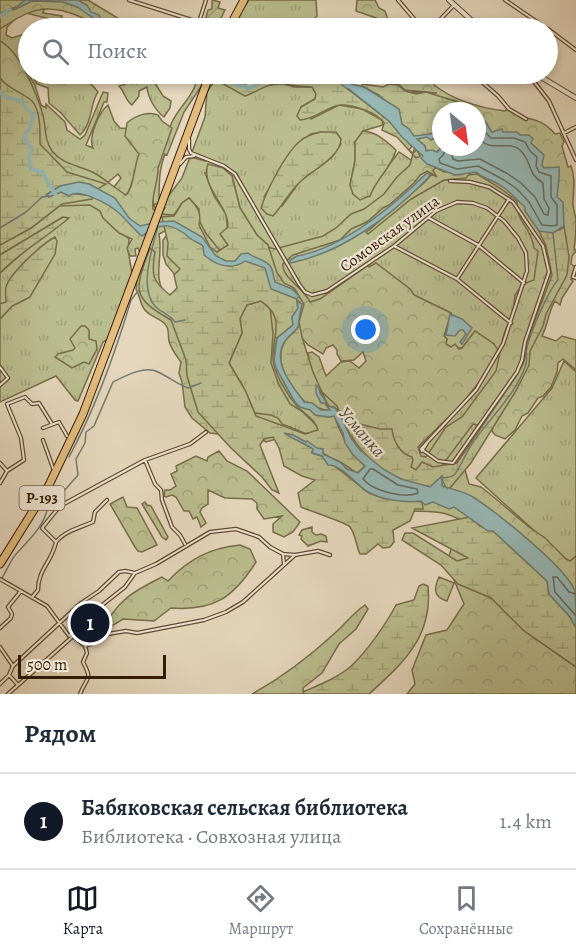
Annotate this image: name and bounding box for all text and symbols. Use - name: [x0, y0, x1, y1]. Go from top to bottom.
- search box: [18, 18, 558, 84]
- icon: search: [39, 35, 72, 68]
- text: Поиск: [87, 36, 147, 66]
- north arrow: [432, 102, 486, 156]
- street label: Сомовская улица: [335, 190, 444, 277]
- your location: [351, 315, 380, 344]
- water label: Усманка: [333, 401, 391, 463]
- road number: Р-193: [20, 486, 64, 510]
- pin: 1: [70, 600, 110, 646]
- scale bar: [18, 652, 166, 680]
- text: 500 m: [27, 654, 67, 676]
- text: Рядом: [24, 716, 96, 751]
- text: Бабяковская сельская библиотека: [81, 793, 408, 823]
- text: 1: [40, 808, 47, 835]
- text: 1.4 km: [499, 808, 552, 835]
- text: Библиотека · Совхозная улица: [81, 823, 341, 850]
- tab: Карта: [63, 882, 103, 940]
- tab: Маршрут: [229, 882, 293, 940]
- tab: Сохранённые: [419, 882, 513, 940]

